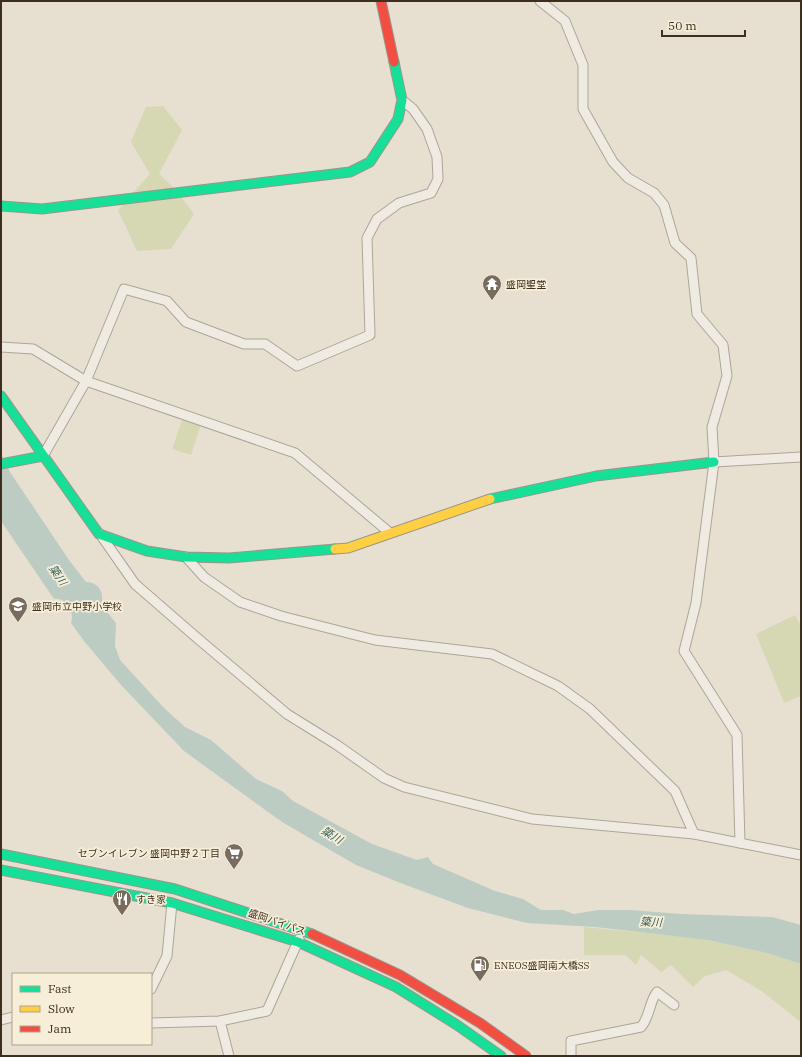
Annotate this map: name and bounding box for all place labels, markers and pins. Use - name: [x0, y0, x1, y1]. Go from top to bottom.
- temple icon: 盛岡聖堂: [481, 273, 503, 301]
- place label: 盛岡聖堂: [506, 278, 546, 291]
- school or university icon: 盛岡市立中野小学校: [7, 595, 29, 623]
- place label: 盛岡市立中野小学校: [32, 600, 122, 613]
- supermarket icon: セブンイレブン 盛岡中野２丁目: [223, 842, 245, 870]
- place label: セブンイレブン 盛岡中野２丁目: [78, 847, 220, 860]
- restaurant icon: すき家: [111, 888, 133, 916]
- place label: すき家: [136, 893, 166, 906]
- fuel station icon: ENEOS盛岡南大橋SS: [469, 954, 491, 982]
- place label: ENEOS盛岡南大橋SS: [494, 959, 589, 972]

